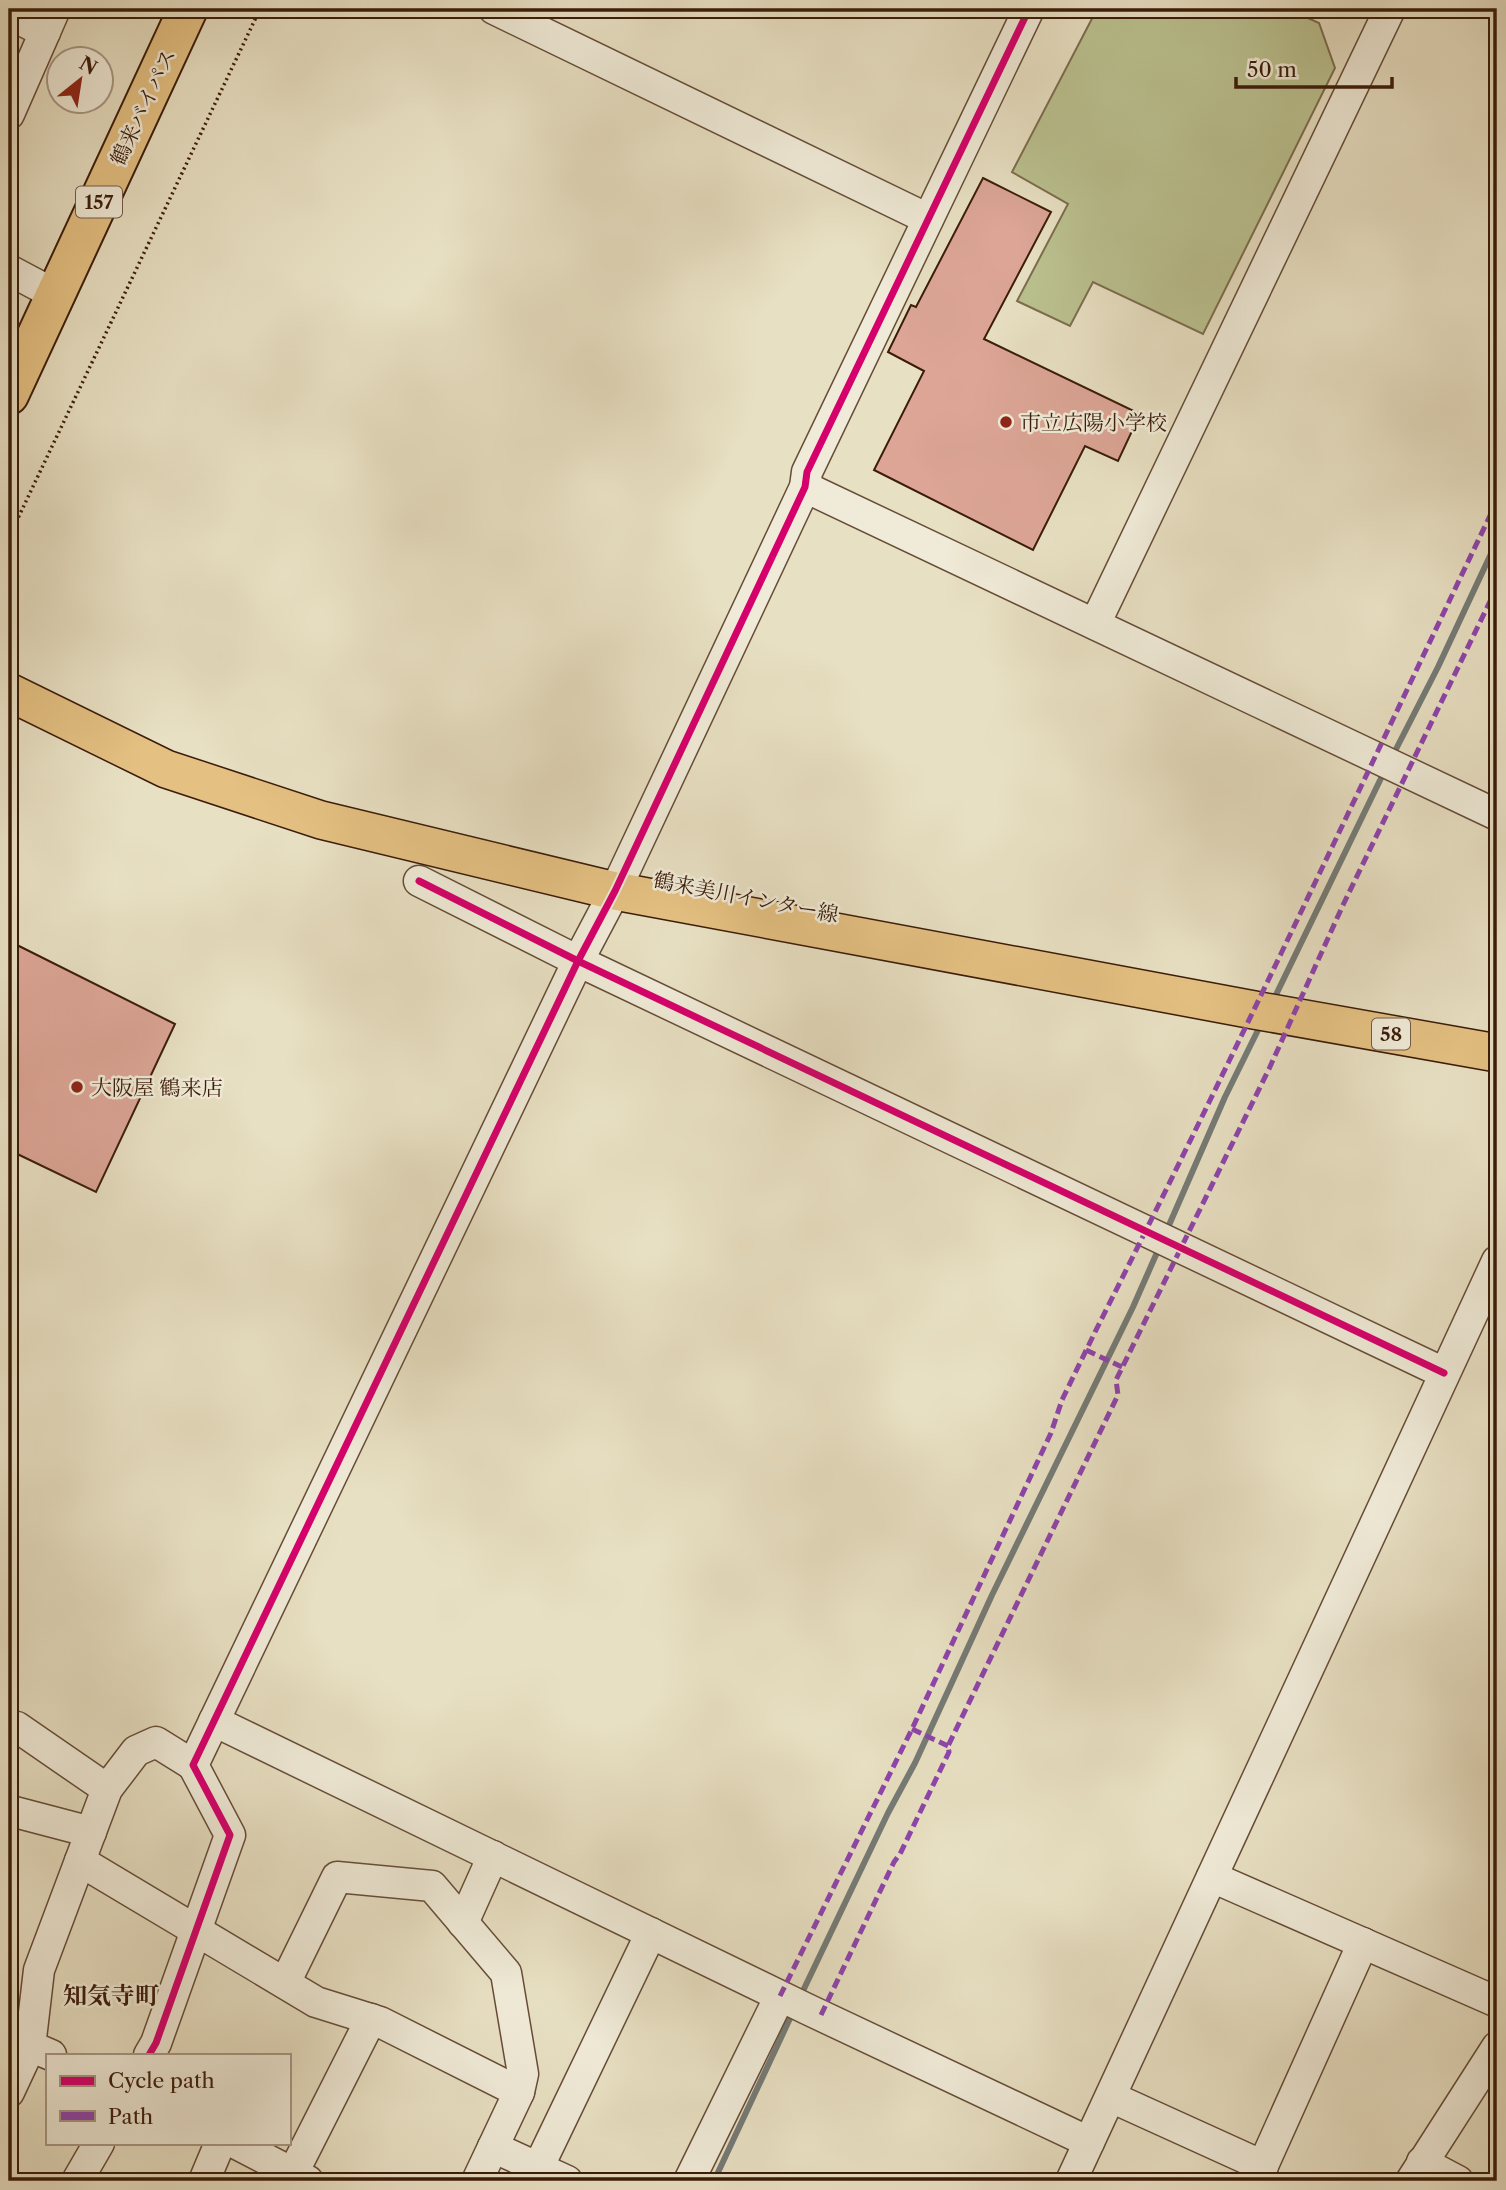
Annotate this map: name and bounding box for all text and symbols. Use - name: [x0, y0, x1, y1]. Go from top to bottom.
- street label: 鶴来バイパス: [105, 45, 181, 169]
- north arrow: [46, 46, 116, 116]
- scale bar: [1236, 46, 1392, 90]
- text: N: [75, 52, 101, 80]
- text: 50 m: [1247, 57, 1297, 82]
- road number: 157: [76, 186, 122, 218]
- place label: 市立広陽小学校: [1020, 410, 1167, 435]
- marker: 市立広陽小学校: [998, 414, 1014, 430]
- street label: 鶴来美川インター線: [651, 867, 841, 927]
- road number: 58: [1372, 1018, 1410, 1050]
- place label: 大阪屋 鶴来店: [91, 1075, 223, 1100]
- marker: 大阪屋 鶴来店: [69, 1079, 85, 1095]
- district label: 知気寺町: [63, 1981, 159, 2010]
- legend: [46, 2054, 290, 2144]
- text: Cycle path: [108, 2068, 215, 2093]
- text: Path: [108, 2104, 153, 2129]

